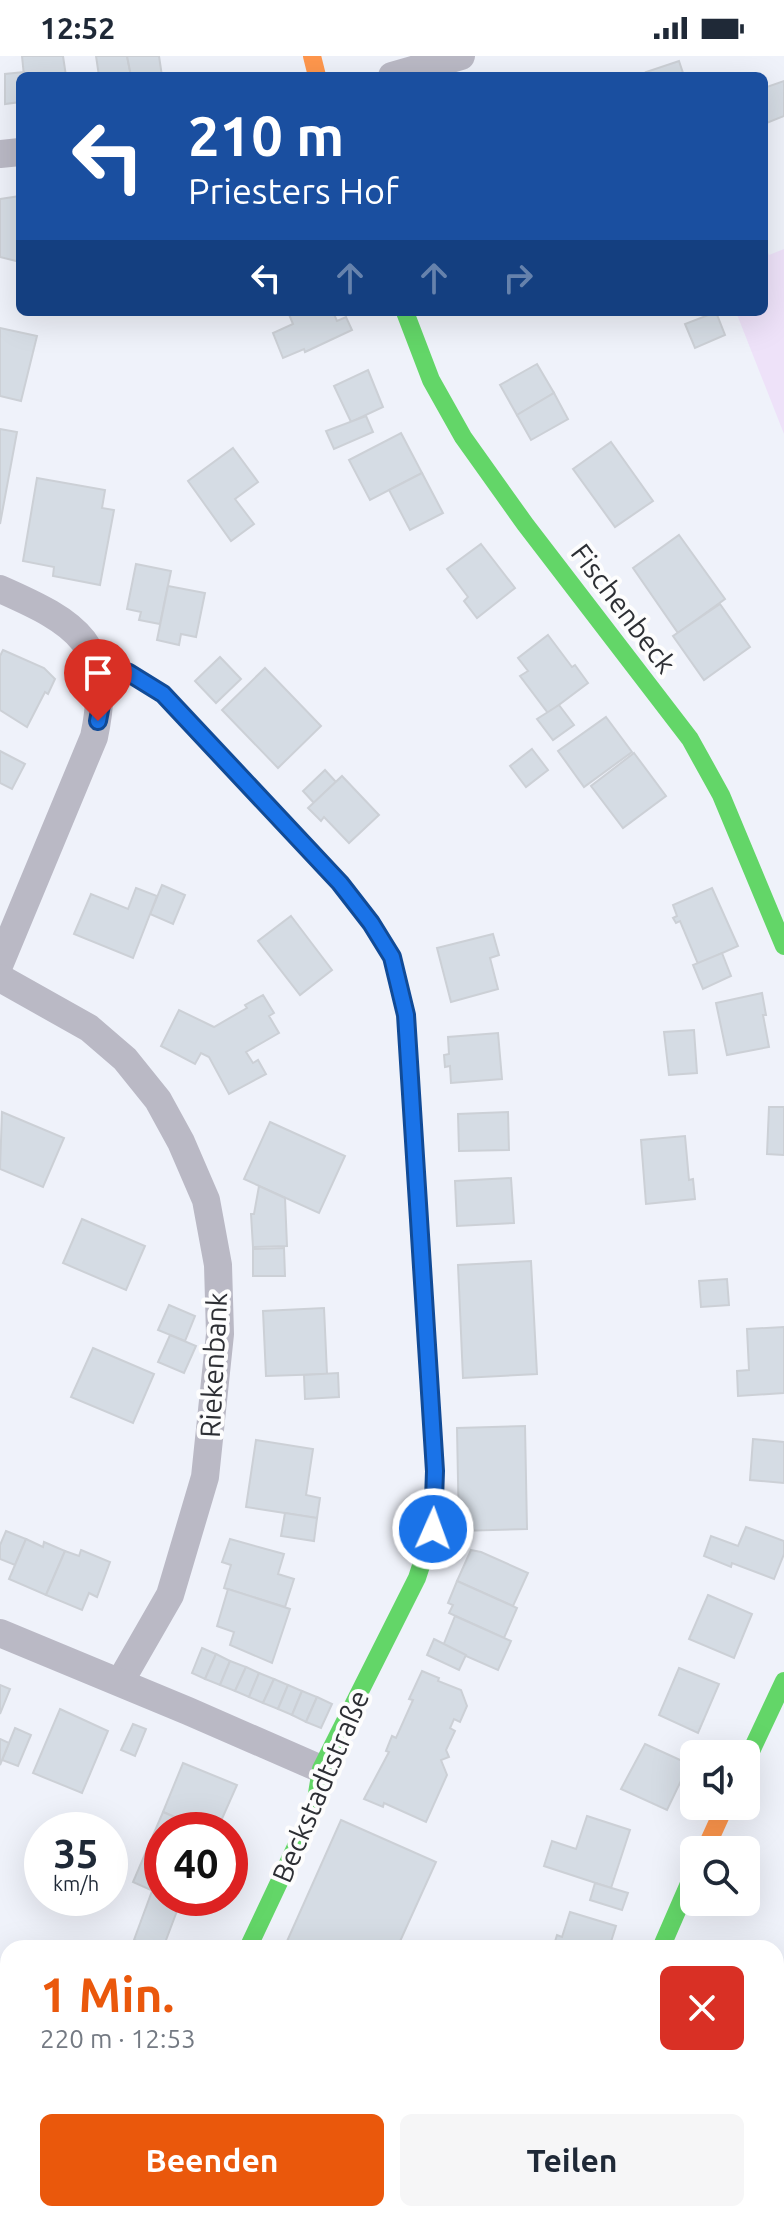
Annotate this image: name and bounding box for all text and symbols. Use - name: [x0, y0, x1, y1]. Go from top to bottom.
- text: 12:52: [40, 11, 115, 45]
- icon: left: [56, 104, 160, 208]
- text: 210 m: [188, 104, 344, 167]
- text: Priesters Hof: [188, 170, 399, 211]
- icon: left: [244, 256, 288, 300]
- icon: ahead: [328, 256, 372, 300]
- icon: ahead: [412, 256, 456, 300]
- icon: right: [496, 256, 540, 300]
- street label: Fischenbeck: [566, 538, 682, 678]
- pin: [64, 639, 132, 721]
- icon: arrive: [76, 651, 120, 695]
- street label: Riekenbank: [194, 1291, 232, 1439]
- position arrow: [391, 1487, 475, 1571]
- street label: Beckstadtstraße: [266, 1685, 374, 1887]
- map controls: [680, 1740, 760, 1916]
- button: sound: [680, 1740, 760, 1820]
- speed limit sign: 40: [144, 1812, 248, 1916]
- text: 35: [53, 1831, 99, 1876]
- button: search: [680, 1836, 760, 1916]
- text: km/h: [53, 1872, 99, 1895]
- button: close: [660, 1966, 744, 2050]
- text: 1 Min.: [40, 1967, 174, 2021]
- text: 220 m · 12:53: [40, 2024, 196, 2053]
- button: Beenden: [40, 2114, 384, 2206]
- button: Teilen: [400, 2114, 744, 2206]

